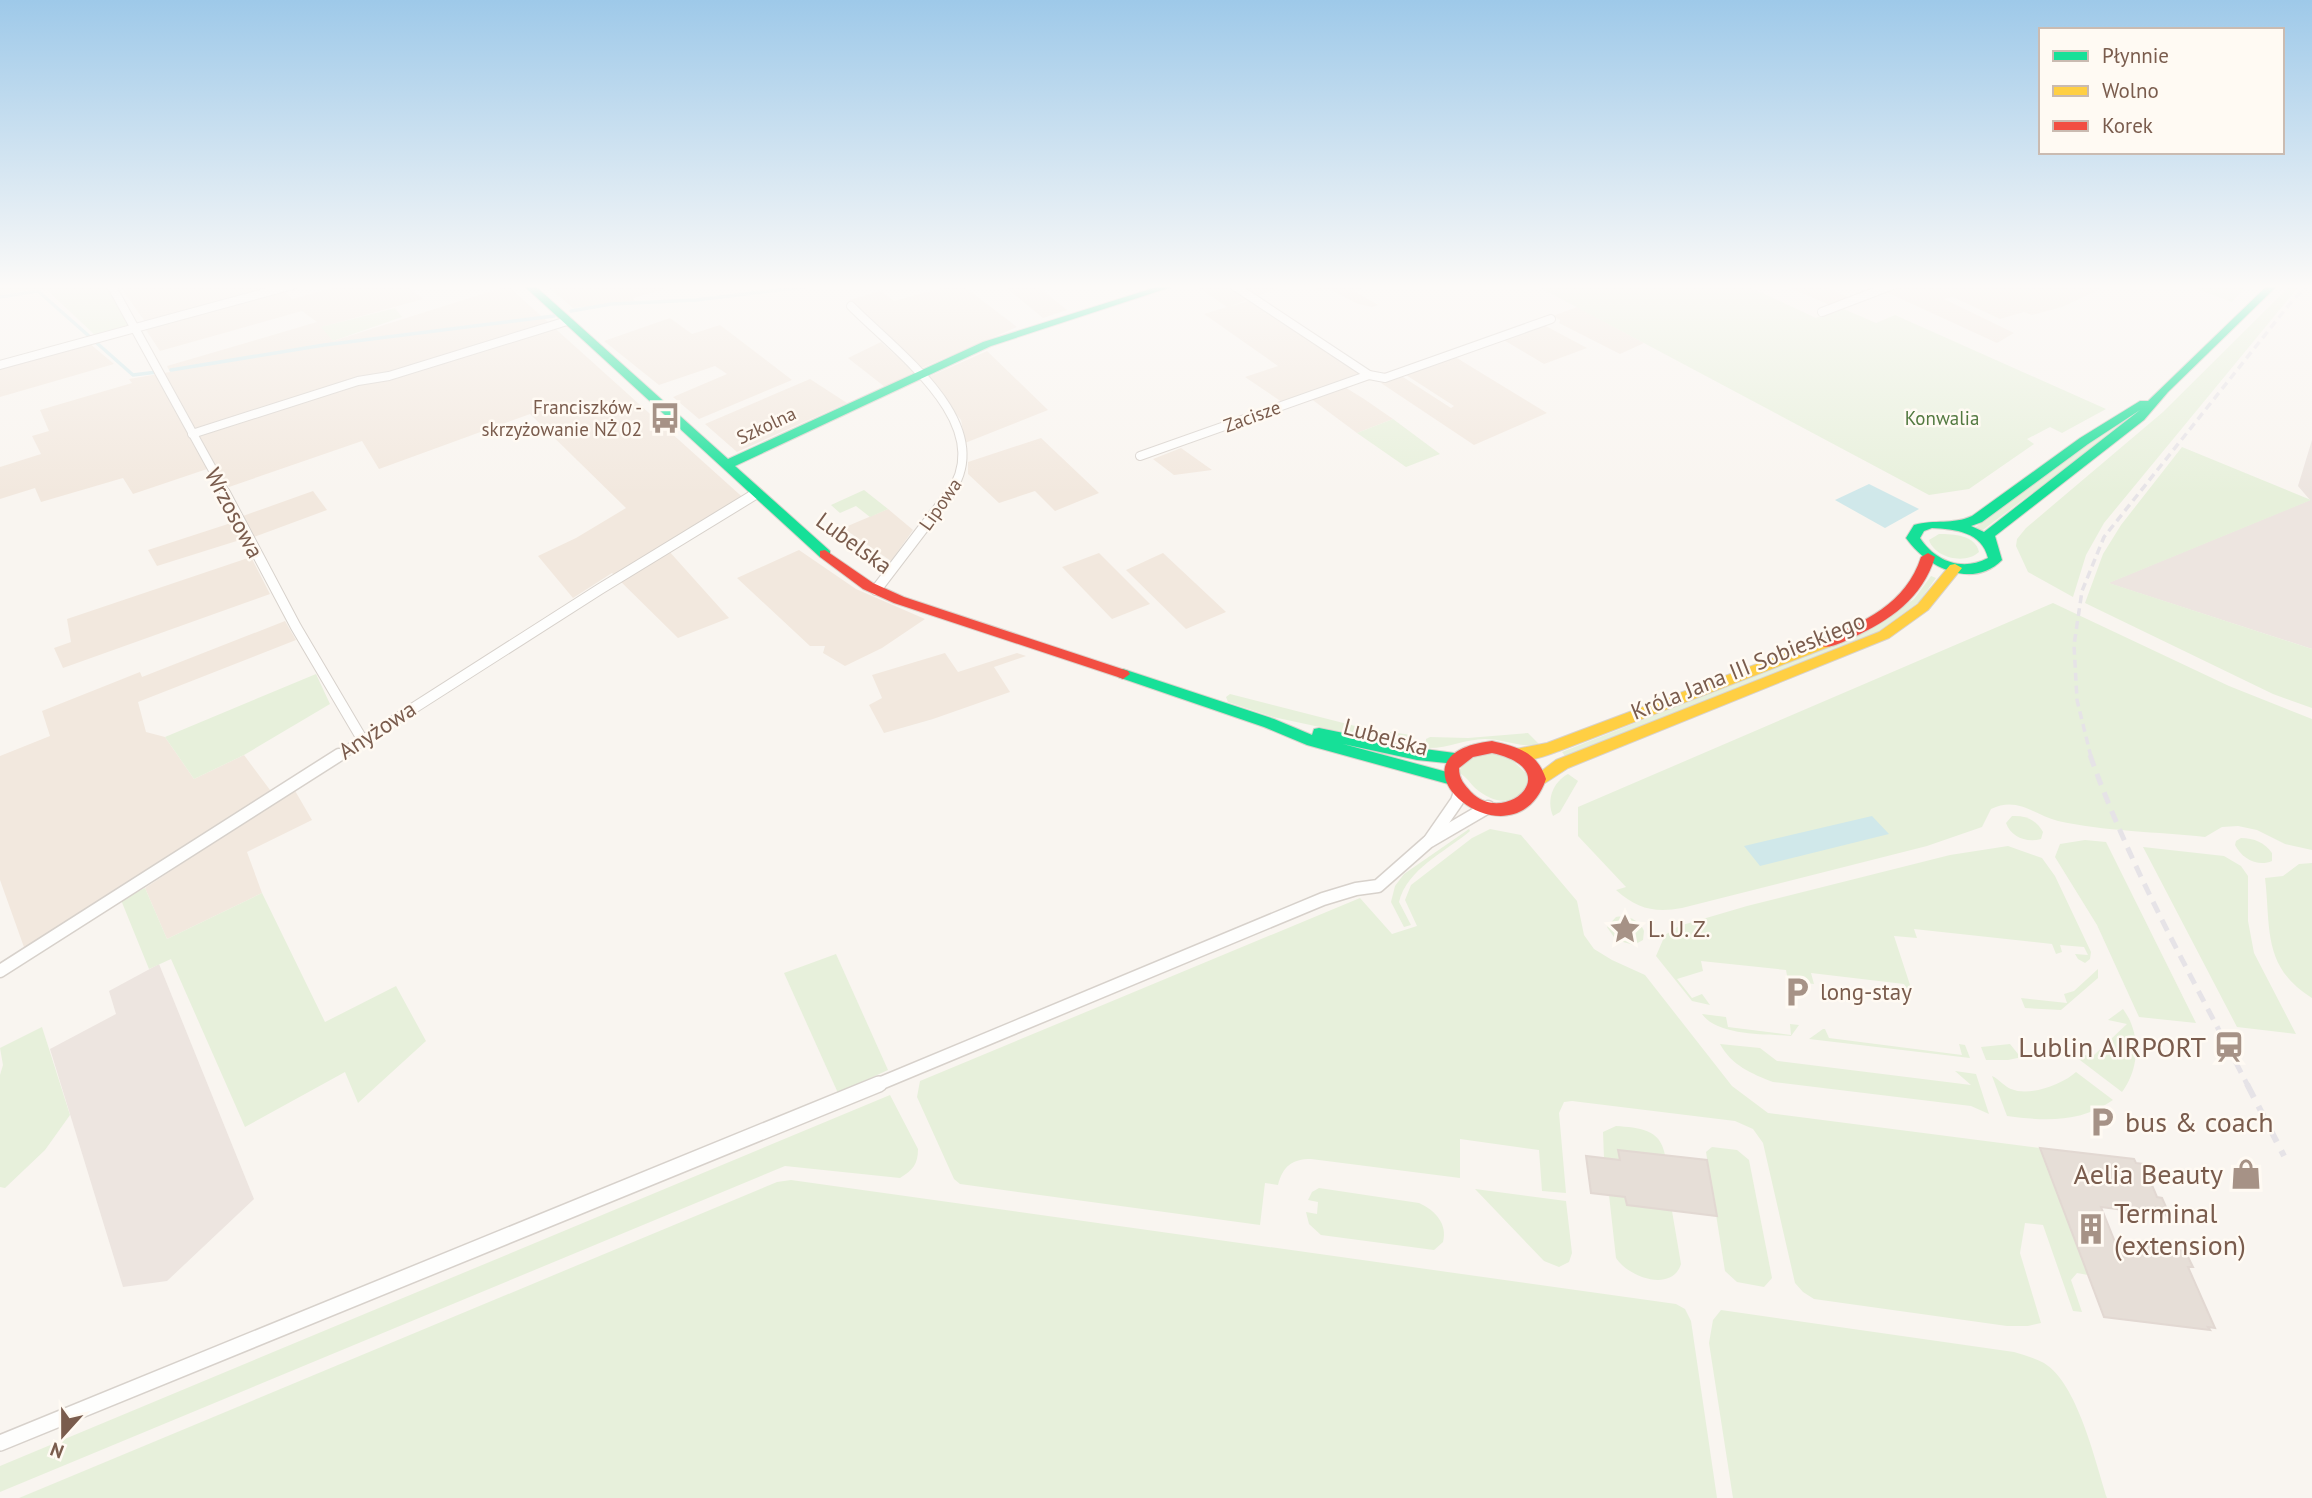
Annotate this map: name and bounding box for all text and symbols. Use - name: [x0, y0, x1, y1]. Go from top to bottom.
- legend: [2039, 28, 2284, 154]
- text: Płynnie: [2102, 42, 2169, 69]
- text: Wolno: [2102, 77, 2159, 104]
- text: Korek: [2102, 112, 2153, 139]
- place label: Franciszków - skrzyżowanie NŻ 02: [482, 395, 642, 441]
- street label: Zacisze: [1220, 395, 1284, 437]
- bus stop icon: Franciszków - skrzyżowanie NŻ 02: [648, 401, 682, 435]
- street label: Szkolna: [732, 401, 800, 449]
- park label: Konwalia: [1905, 406, 1979, 430]
- street label: Wrzosowa: [199, 463, 270, 563]
- street label: Lipowa: [913, 473, 967, 535]
- street label: Lubelska: [811, 505, 898, 580]
- street label: Króla Jana III Sobieskiego: [1626, 605, 1869, 726]
- street label: Anyżowa: [332, 694, 421, 765]
- street label: Lubelska: [1340, 711, 1432, 762]
- place icon: L. U. Z.: [1608, 912, 1642, 946]
- place label: L. U. Z.: [1648, 914, 1710, 943]
- parking icon: long-stay: [1780, 975, 1814, 1009]
- place label: long-stay: [1820, 977, 1912, 1006]
- place label: Lublin AIRPORT: [2018, 1028, 2206, 1065]
- station icon: Lublin AIRPORT: [2212, 1030, 2246, 1064]
- place label: bus & coach: [2125, 1103, 2274, 1140]
- parking icon: bus & coach: [2085, 1105, 2119, 1139]
- place label: Aelia Beauty: [2074, 1155, 2223, 1192]
- shop icon: Aelia Beauty: [2229, 1157, 2263, 1191]
- place label: Terminal (extension): [2114, 1194, 2246, 1263]
- building icon: Terminal (extension): [2074, 1212, 2108, 1246]
- north arrow: [28, 1400, 98, 1470]
- text: N: [47, 1437, 67, 1464]

